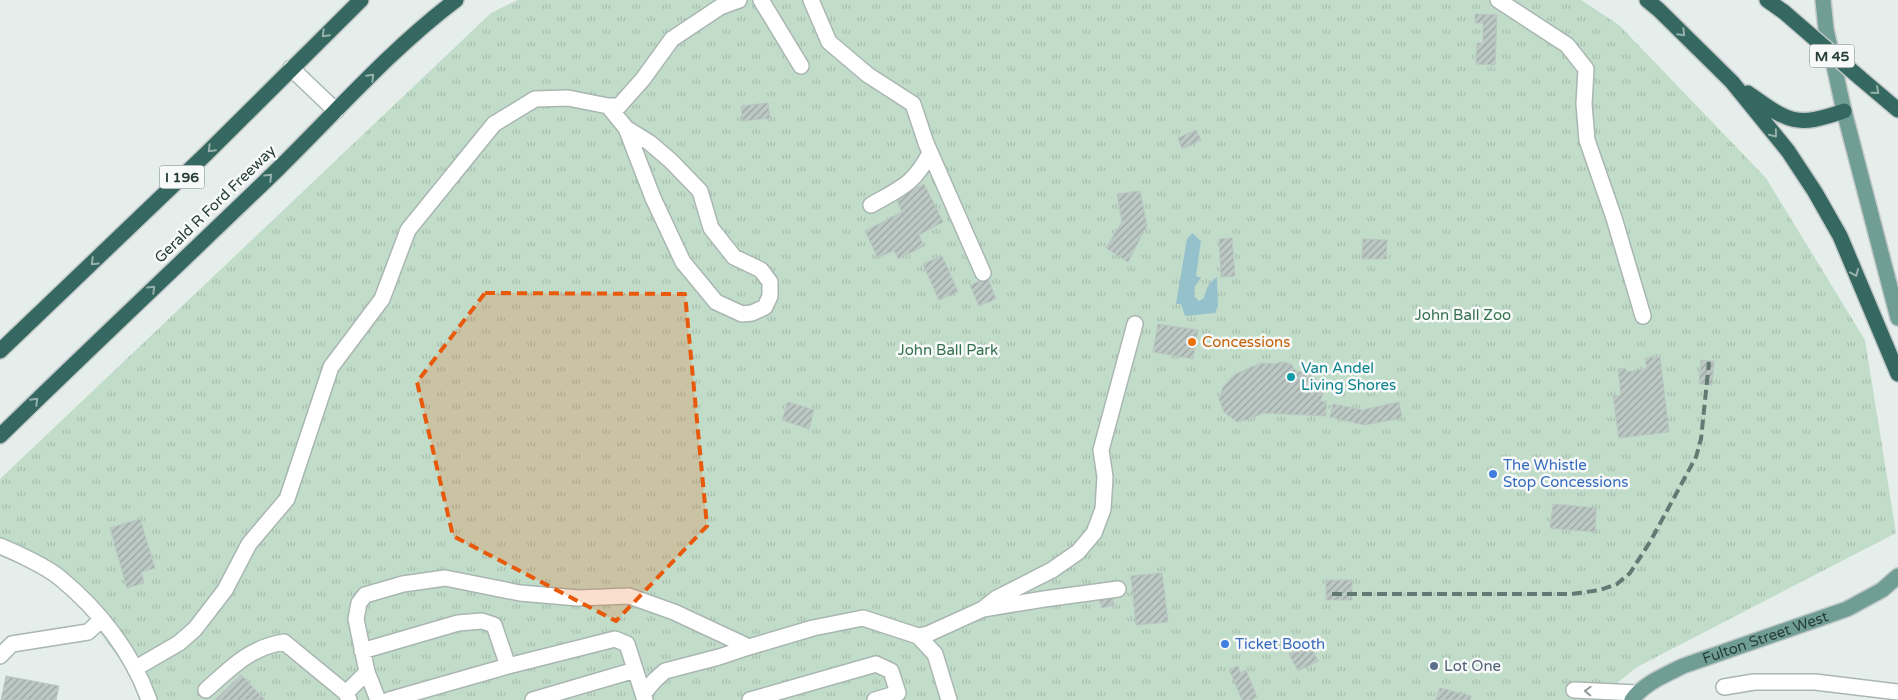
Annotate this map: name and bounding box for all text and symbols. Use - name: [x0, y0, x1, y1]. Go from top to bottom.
- one-way arrow: [1677, 27, 1686, 36]
- one-way arrow: [322, 28, 331, 37]
- road number: M 45: [1810, 44, 1854, 68]
- one-way arrow: [365, 74, 374, 83]
- one-way arrow: [1870, 85, 1879, 94]
- one-way arrow: [1768, 128, 1776, 137]
- street label: Gerald R Ford Freeway: [151, 141, 279, 267]
- one-way arrow: [208, 143, 217, 152]
- road number: I 196: [160, 166, 204, 188]
- one-way arrow: [264, 174, 273, 183]
- one-way arrow: [91, 256, 100, 265]
- one-way arrow: [1850, 269, 1860, 277]
- one-way arrow: [146, 286, 155, 295]
- park label: John Ball Zoo: [1415, 306, 1511, 324]
- place label: Concessions: [1202, 333, 1290, 351]
- marker: Concessions: [1186, 336, 1198, 348]
- park label: John Ball Park: [898, 341, 998, 359]
- place label: Van Andel Living Shores: [1301, 359, 1396, 394]
- marker: Van Andel Living Shores: [1285, 371, 1297, 383]
- one-way arrow: [29, 398, 38, 407]
- place label: The Whistle Stop Concessions: [1503, 456, 1628, 491]
- marker: The Whistle Stop Concessions: [1487, 468, 1499, 480]
- street label: Fulton Street West: [1700, 607, 1831, 668]
- place label: Ticket Booth: [1235, 635, 1325, 653]
- marker: Ticket Booth: [1219, 638, 1231, 650]
- place label: Lot One: [1444, 657, 1501, 675]
- marker: Lot One: [1428, 660, 1440, 672]
- one-way arrow: [1584, 686, 1592, 696]

